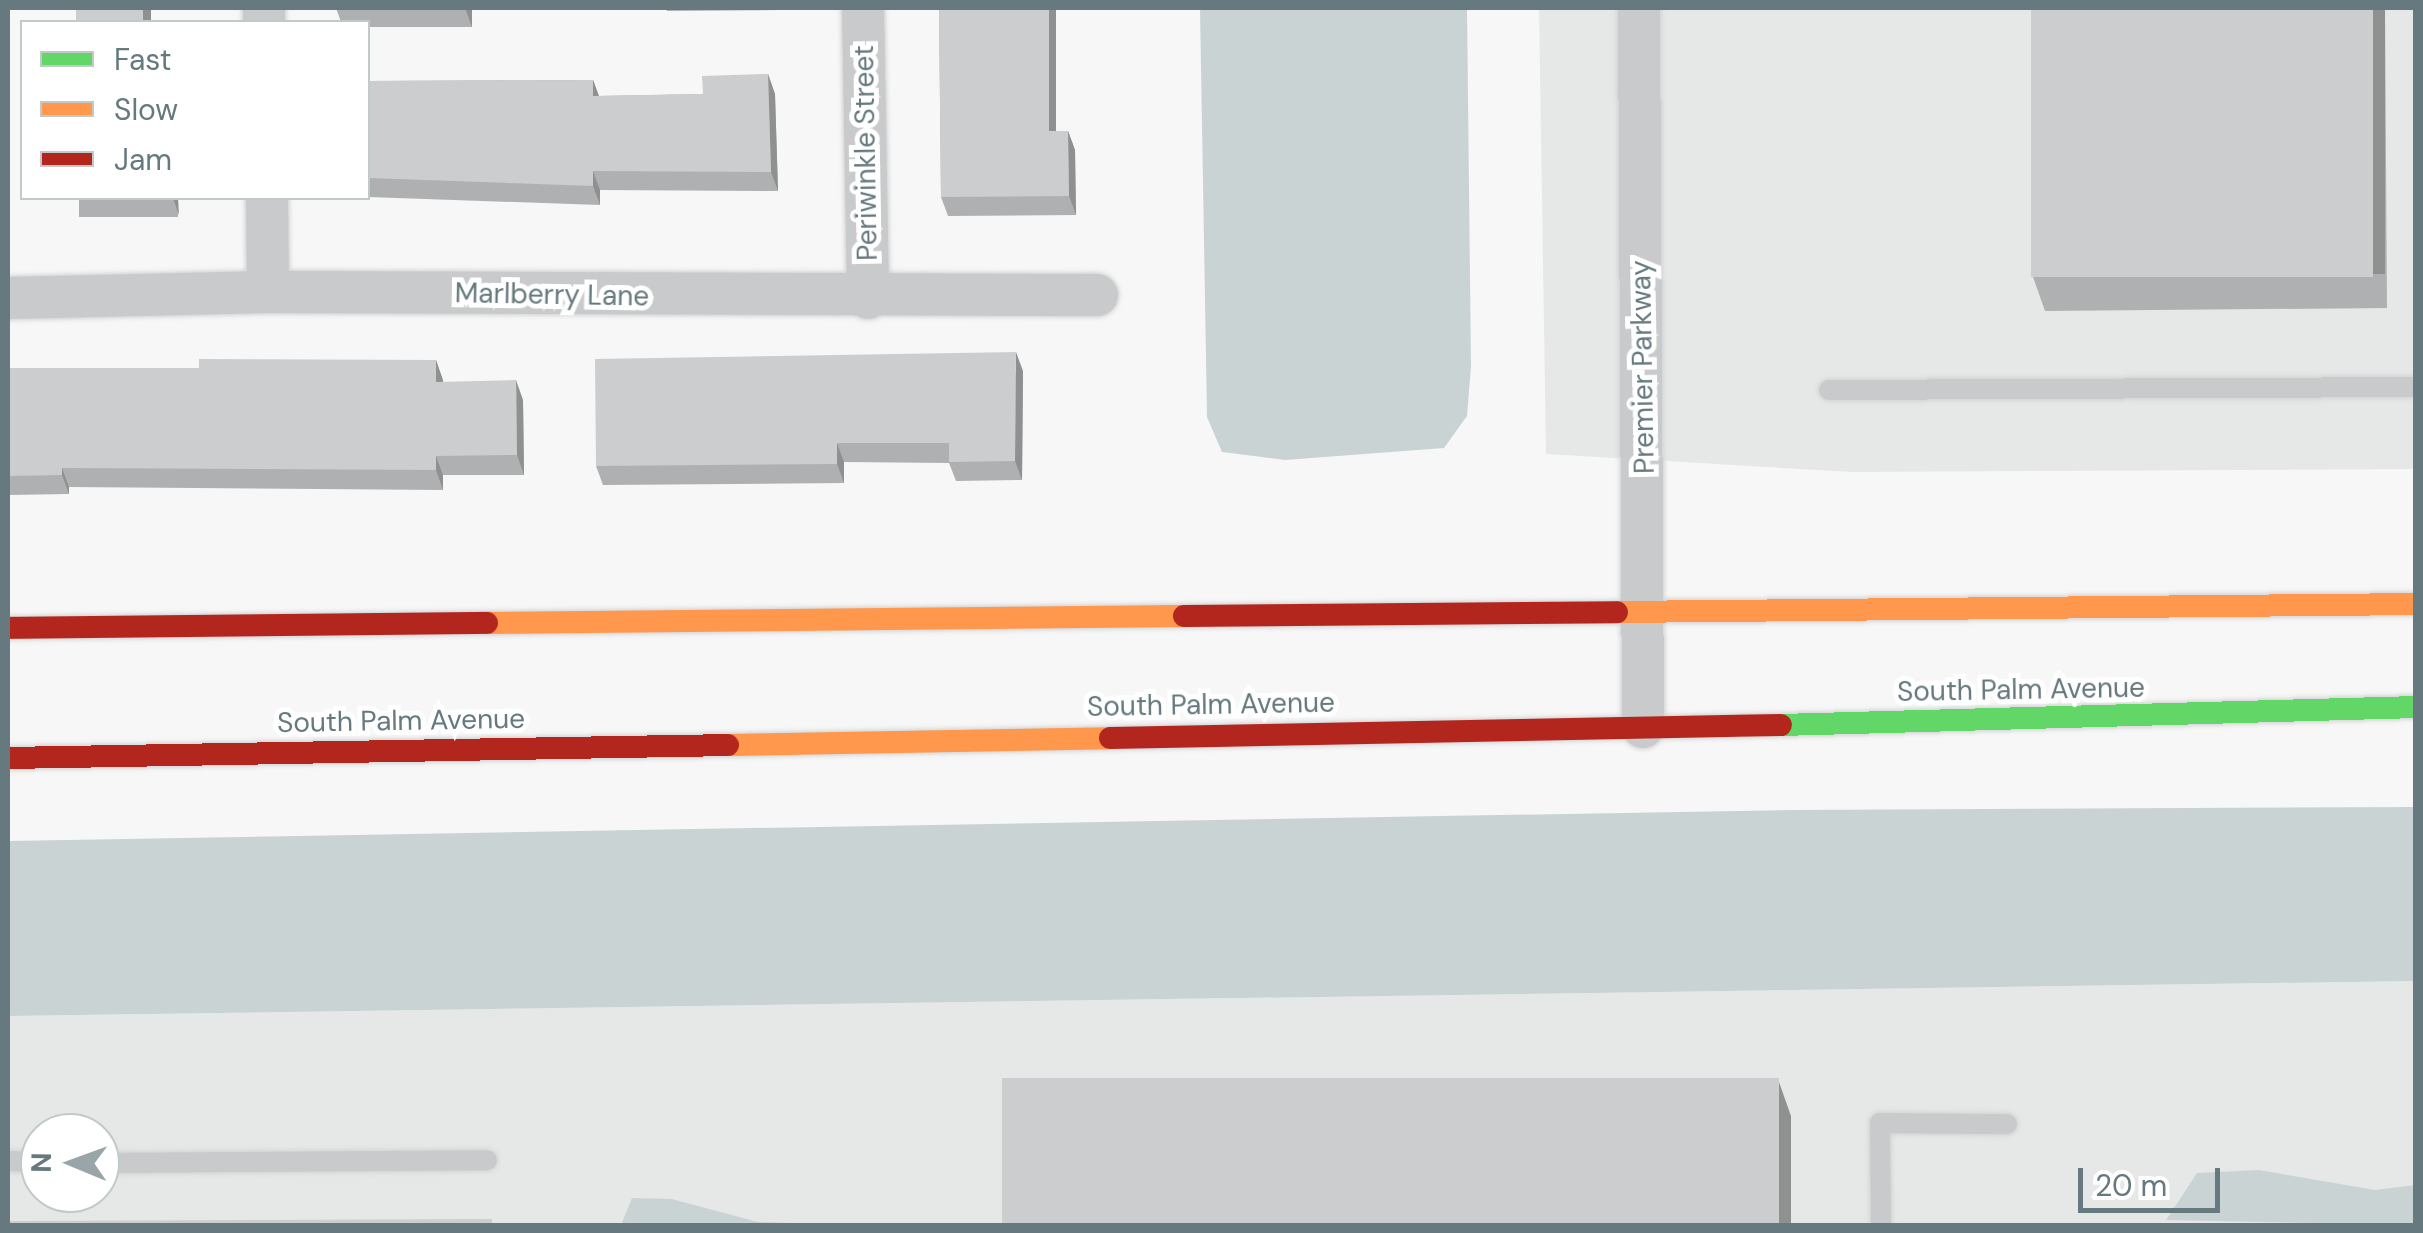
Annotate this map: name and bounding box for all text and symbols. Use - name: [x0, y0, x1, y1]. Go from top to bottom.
- legend: [20, 20, 370, 200]
- text: Fast: [114, 40, 172, 79]
- street label: Periwinkle Street: [847, 45, 885, 261]
- text: Slow: [114, 90, 178, 129]
- text: Jam: [114, 140, 172, 179]
- street label: Premier Parkway: [1624, 260, 1662, 474]
- street label: Marlberry Lane: [454, 277, 650, 313]
- street label: South Palm Avenue: [1897, 671, 2145, 709]
- street label: South Palm Avenue: [1087, 686, 1335, 724]
- street label: South Palm Avenue: [277, 702, 525, 740]
- north arrow: [20, 1113, 120, 1213]
- scale bar: [2083, 1148, 2226, 1210]
- text: N: [23, 1152, 60, 1173]
- text: 20 m: [2095, 1166, 2167, 1205]

